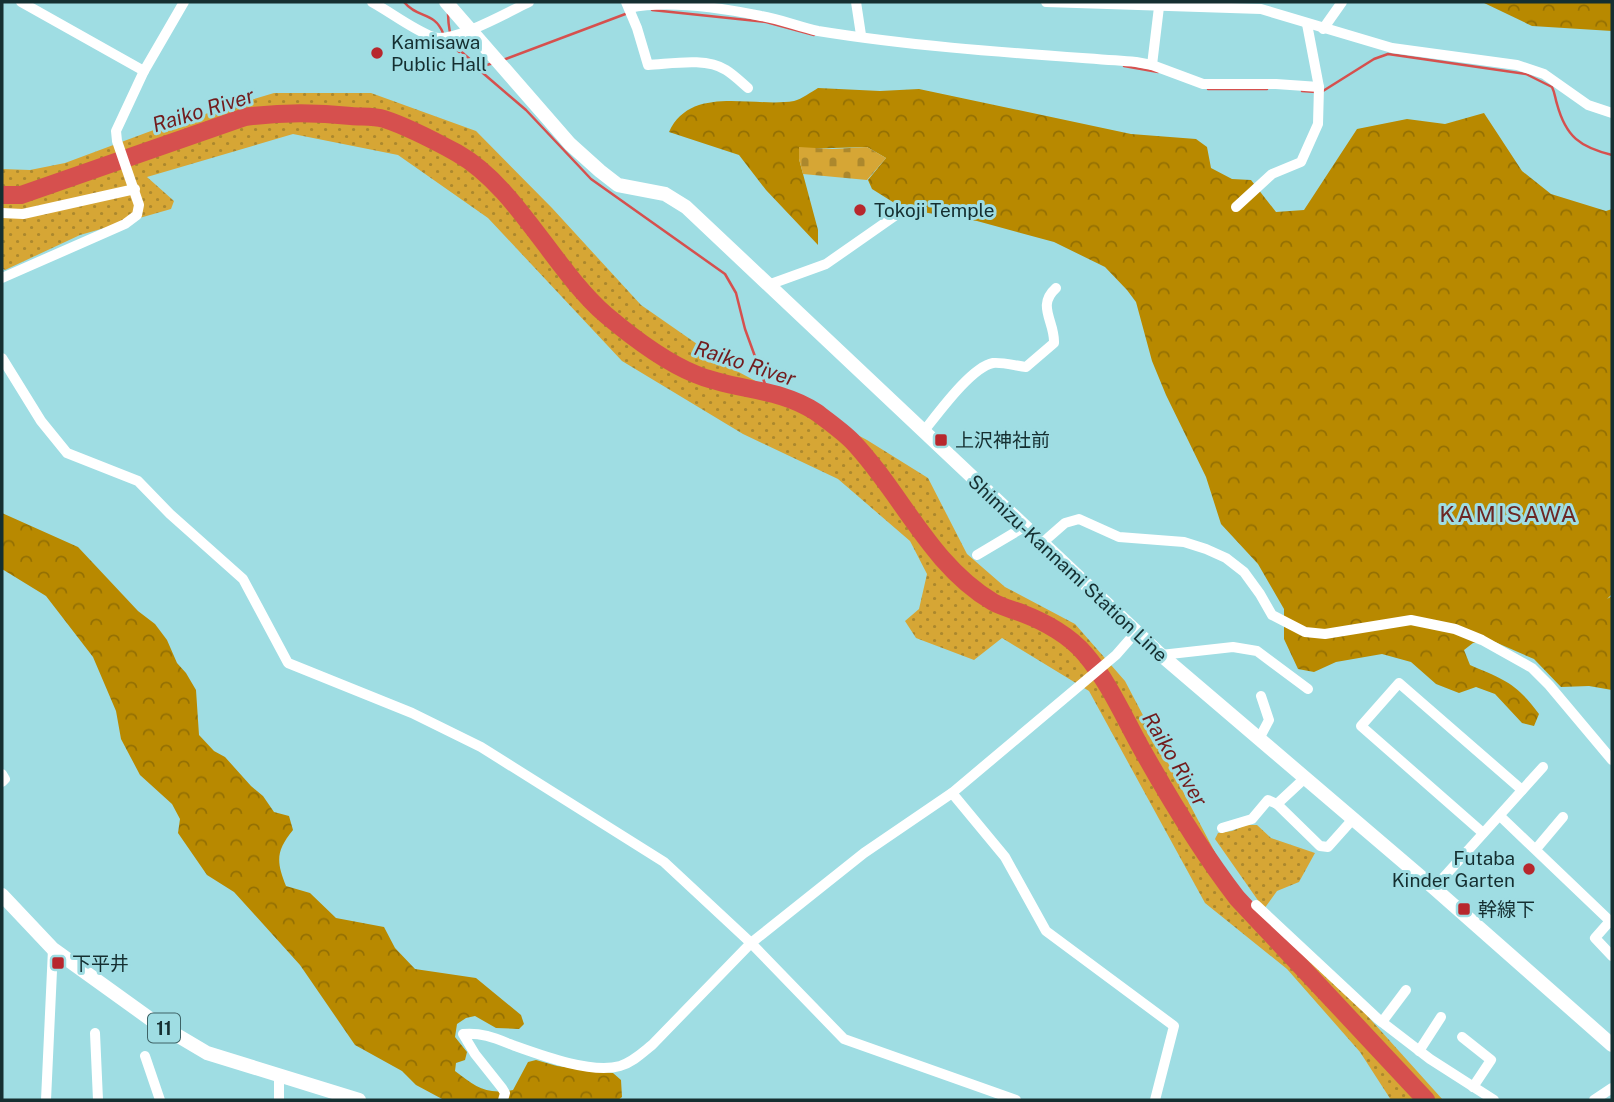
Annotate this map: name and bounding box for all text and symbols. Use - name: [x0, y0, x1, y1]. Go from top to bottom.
- place label: Kamisawa Public Hall: [391, 31, 487, 75]
- marker: Kamisawa Public Hall: [369, 45, 385, 61]
- water label: Raiko River: [149, 82, 258, 137]
- place label: Tokoji Temple: [874, 199, 995, 221]
- marker: Tokoji Temple: [852, 202, 868, 218]
- water label: Raiko River: [691, 335, 800, 391]
- place label: 上沢神社前: [955, 429, 1050, 451]
- marker: 上沢神社前: [933, 432, 949, 448]
- street label: Shimizu-Kannami Station Line: [964, 470, 1172, 666]
- district label: KAMISAWA: [1439, 500, 1579, 527]
- water label: Raiko River: [1137, 707, 1213, 811]
- place label: Futaba Kinder Garten: [1392, 847, 1515, 891]
- marker: Futaba Kinder Garten: [1521, 861, 1537, 877]
- place label: 幹線下: [1478, 898, 1535, 920]
- marker: 幹線下: [1456, 901, 1472, 917]
- place label: 下平井: [72, 952, 129, 974]
- marker: 下平井: [50, 955, 66, 971]
- road number: 11: [148, 1014, 180, 1042]

